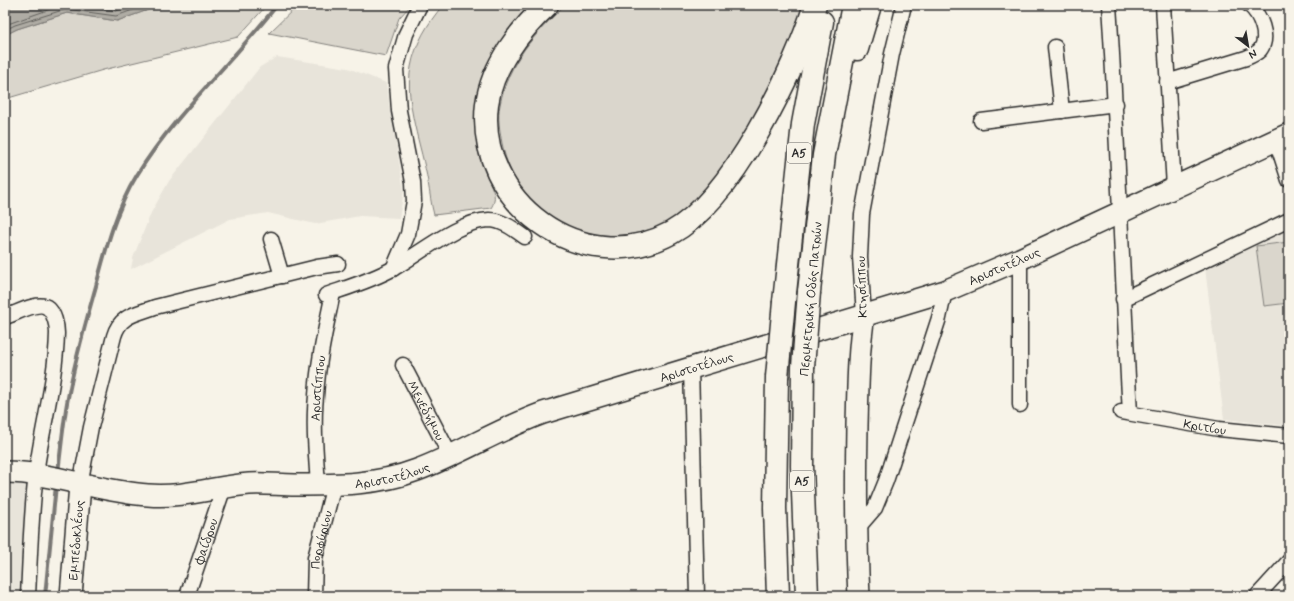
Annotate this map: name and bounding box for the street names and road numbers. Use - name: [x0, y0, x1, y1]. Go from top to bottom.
- road number: Α5: [787, 143, 811, 163]
- street label: Περιμετρική Οδός Πατρών: [796, 221, 827, 377]
- street label: Αριστοτέλους: [966, 244, 1043, 290]
- street label: Κτησίππου: [853, 256, 872, 318]
- street label: Αριστοτέλους: [658, 349, 736, 387]
- street label: Αριστίππου: [308, 354, 331, 421]
- street label: Μενεδήμου: [403, 378, 448, 444]
- street label: Κριτίου: [1182, 416, 1227, 440]
- street label: Αριστοτέλους: [354, 459, 433, 493]
- road number: Α5: [790, 471, 814, 491]
- street label: Εμπεδοκλέους: [65, 499, 89, 581]
- street label: Πορφύριου: [308, 509, 337, 569]
- street label: Φαίδρου: [191, 516, 223, 568]

